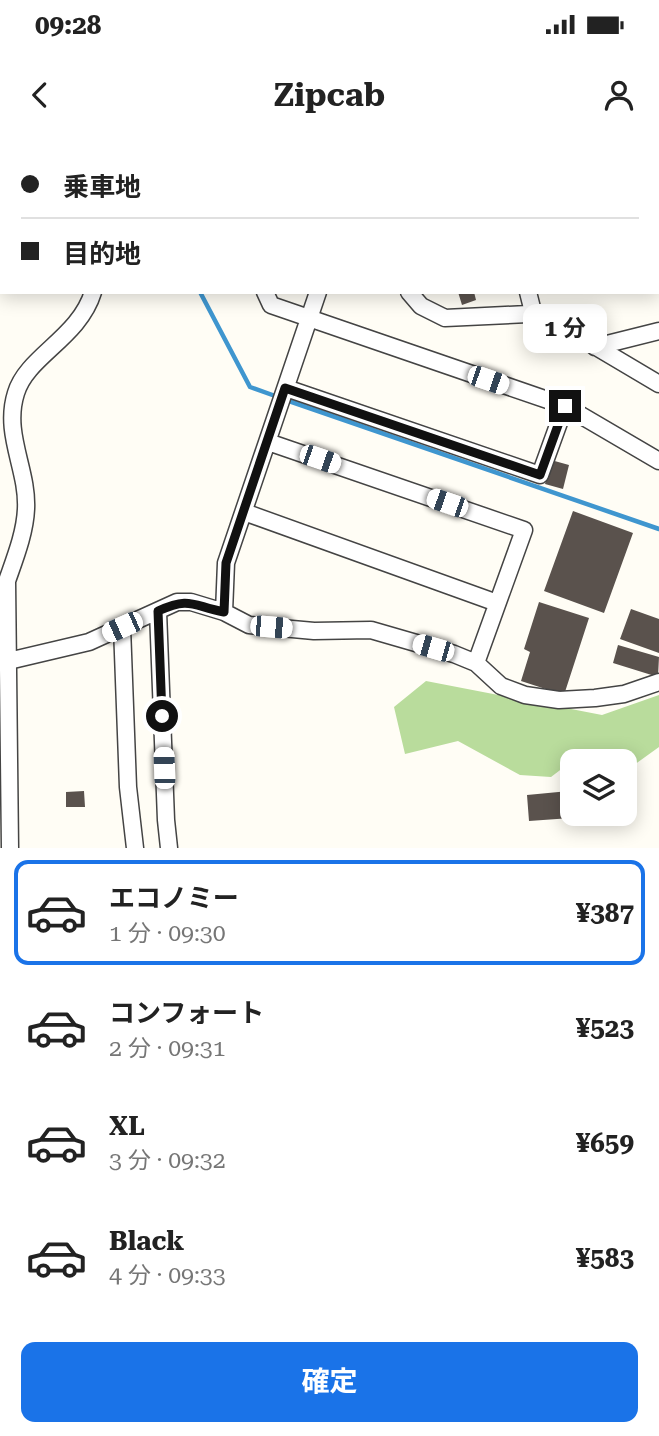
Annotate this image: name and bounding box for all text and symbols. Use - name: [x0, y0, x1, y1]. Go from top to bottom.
- text: 09:28: [35, 10, 101, 40]
- icon: back: [21, 76, 59, 114]
- text: Zipcab: [274, 76, 385, 114]
- icon: person: [600, 76, 638, 114]
- text: 乗車地: [63, 172, 141, 202]
- text: 目的地: [63, 239, 141, 269]
- callout: 1 分: [523, 304, 607, 354]
- text: 1 分: [544, 315, 586, 342]
- car: [465, 363, 512, 397]
- route end: [549, 390, 581, 422]
- car: [297, 442, 344, 476]
- car: [424, 486, 471, 520]
- car: [99, 609, 146, 645]
- car: [250, 615, 293, 639]
- car: [410, 632, 457, 664]
- route start: [146, 700, 178, 732]
- car: [153, 747, 176, 789]
- map controls: [560, 749, 637, 826]
- button: layers: [560, 749, 637, 826]
- icon: car: [25, 881, 88, 944]
- text: エコノミー: [109, 883, 239, 913]
- text: ¥387: [576, 898, 634, 928]
- text: 1 分 · 09:30: [109, 920, 226, 947]
- icon: car: [25, 996, 88, 1059]
- text: コンフォート: [109, 998, 264, 1028]
- text: ¥523: [576, 1013, 634, 1043]
- text: 2 分 · 09:31: [109, 1035, 226, 1062]
- icon: car: [25, 1111, 88, 1174]
- text: XL: [109, 1111, 145, 1141]
- text: ¥659: [576, 1128, 634, 1158]
- text: 3 分 · 09:32: [109, 1147, 226, 1174]
- icon: car: [25, 1226, 88, 1289]
- text: Black: [109, 1226, 184, 1256]
- text: ¥583: [576, 1243, 634, 1273]
- text: 4 分 · 09:33: [109, 1262, 226, 1289]
- button: 確定: [21, 1342, 638, 1422]

